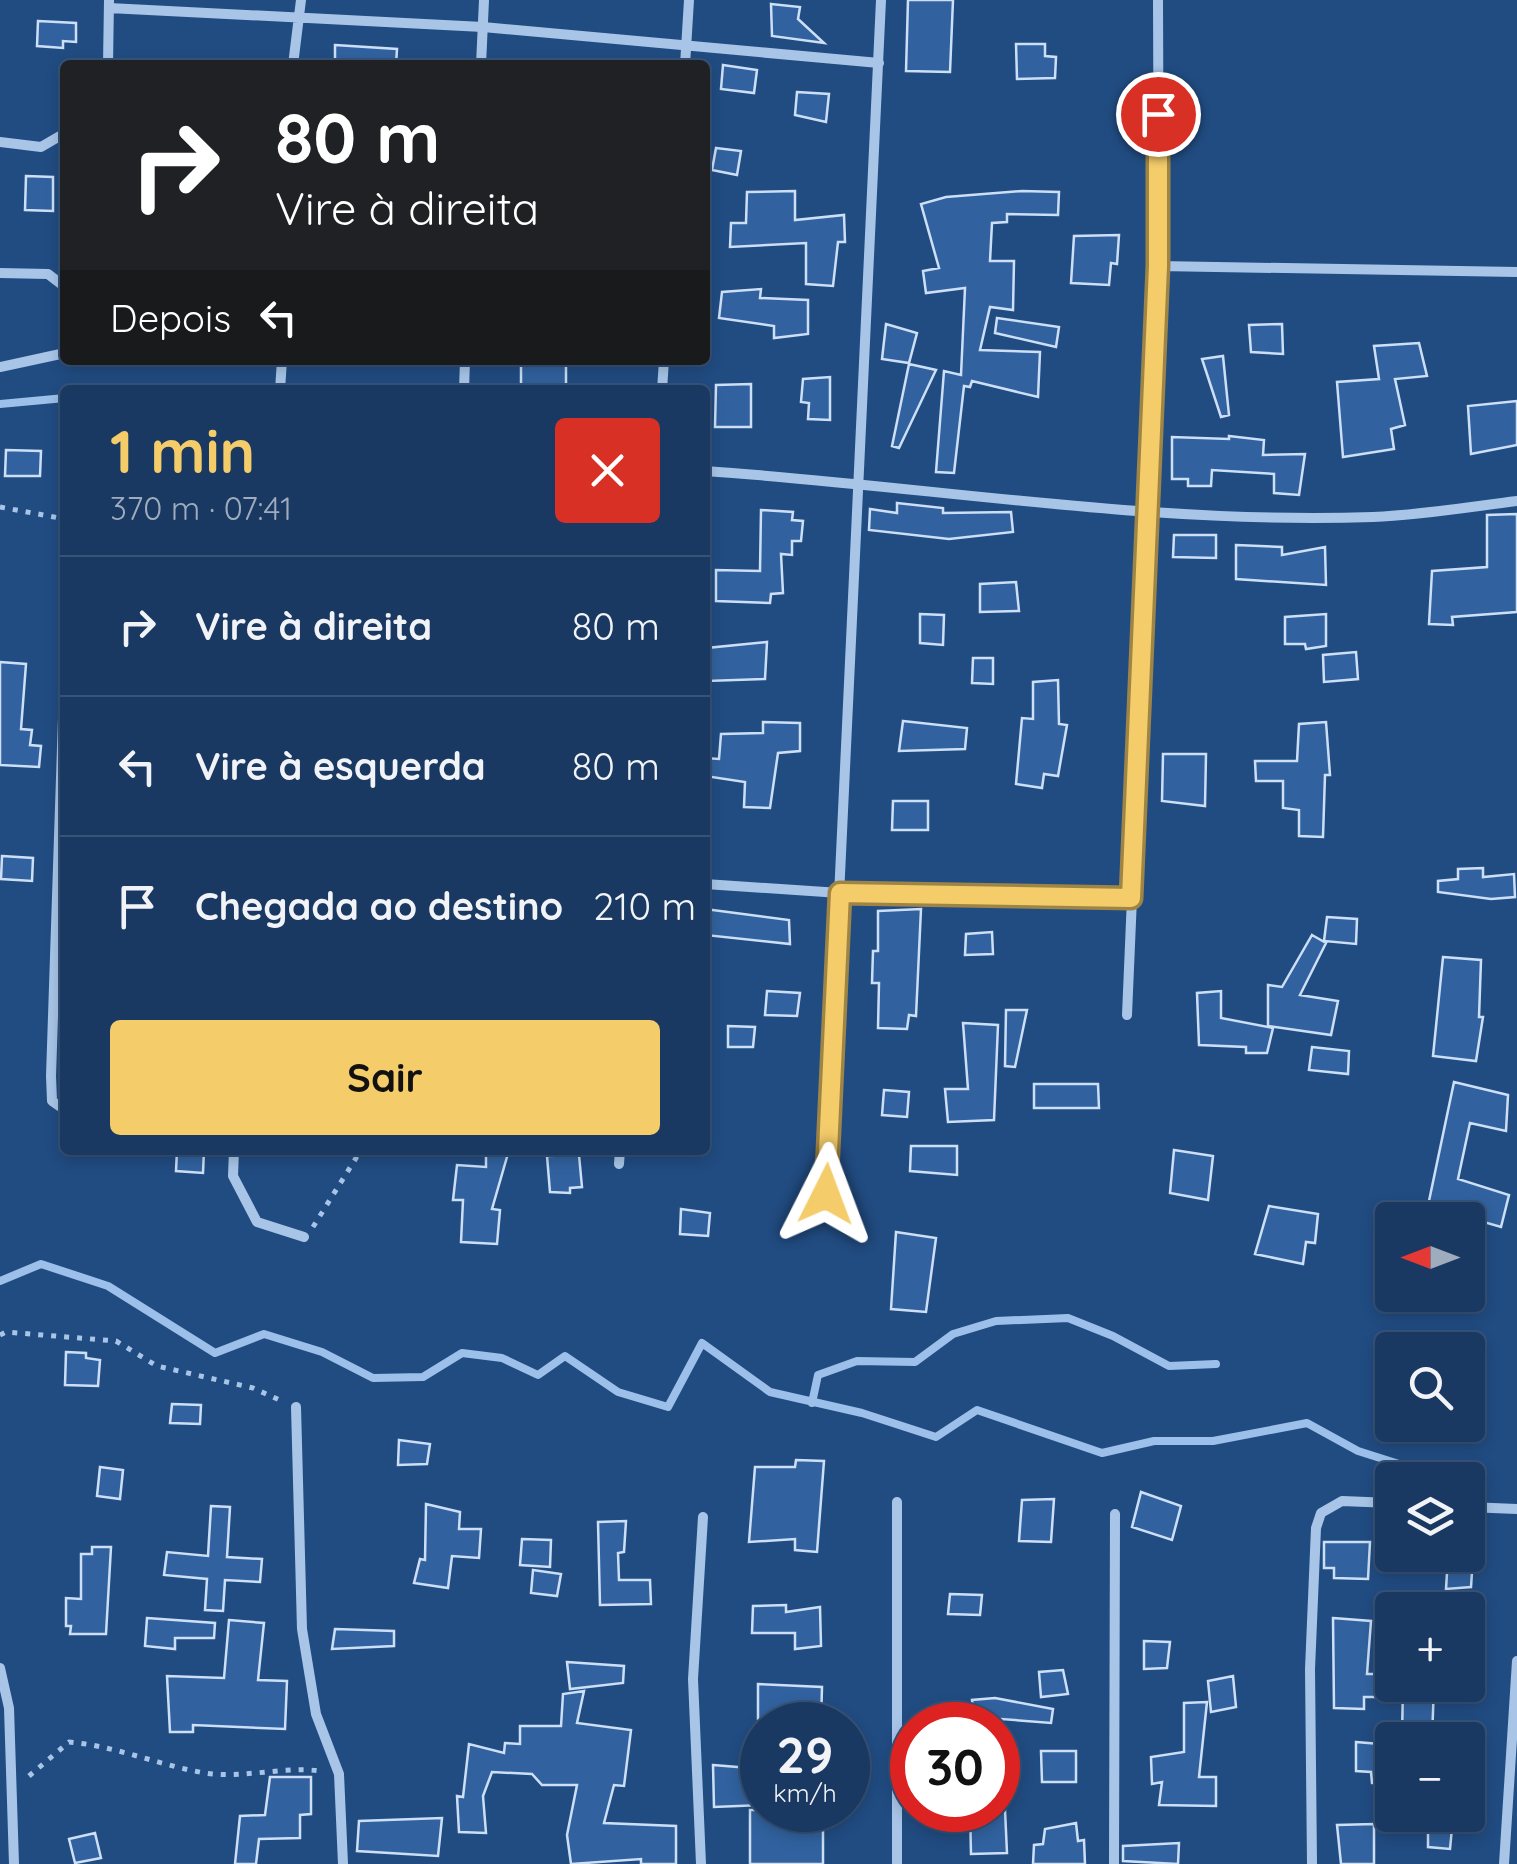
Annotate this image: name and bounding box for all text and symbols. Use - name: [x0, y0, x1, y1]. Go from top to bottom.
- pin: [1116, 72, 1201, 157]
- icon: arrive: [1131, 87, 1186, 142]
- text: 80 m: [275, 93, 440, 181]
- icon: right: [110, 100, 240, 230]
- text: Vire à direita: [275, 180, 539, 236]
- icon: left: [251, 290, 306, 345]
- text: Depois: [110, 294, 231, 342]
- text: 1 min: [110, 413, 255, 488]
- button: close: [555, 418, 660, 523]
- text: 370 m · 07:41: [110, 488, 292, 528]
- icon: right: [110, 599, 165, 654]
- text: Vire à direita: [195, 602, 432, 650]
- text: 80 m: [572, 602, 660, 650]
- icon: left: [110, 739, 165, 794]
- text: Vire à esquerda: [195, 742, 486, 790]
- text: 80 m: [572, 742, 660, 790]
- icon: arrive: [110, 879, 165, 934]
- text: Chegada ao destino: [195, 882, 563, 930]
- text: 210 m: [593, 882, 696, 930]
- button: Sair: [110, 1020, 660, 1135]
- position arrow: [774, 1142, 878, 1246]
- north arrow: [1375, 1202, 1485, 1312]
- map controls: [1375, 1202, 1485, 1832]
- button: search: [1375, 1332, 1485, 1442]
- button: layers: [1375, 1462, 1485, 1572]
- button: +: [1375, 1592, 1485, 1702]
- speed limit sign: 30: [890, 1702, 1020, 1832]
- button: −: [1375, 1722, 1485, 1832]
- text: 29: [777, 1723, 833, 1786]
- text: km/h: [773, 1777, 837, 1808]

